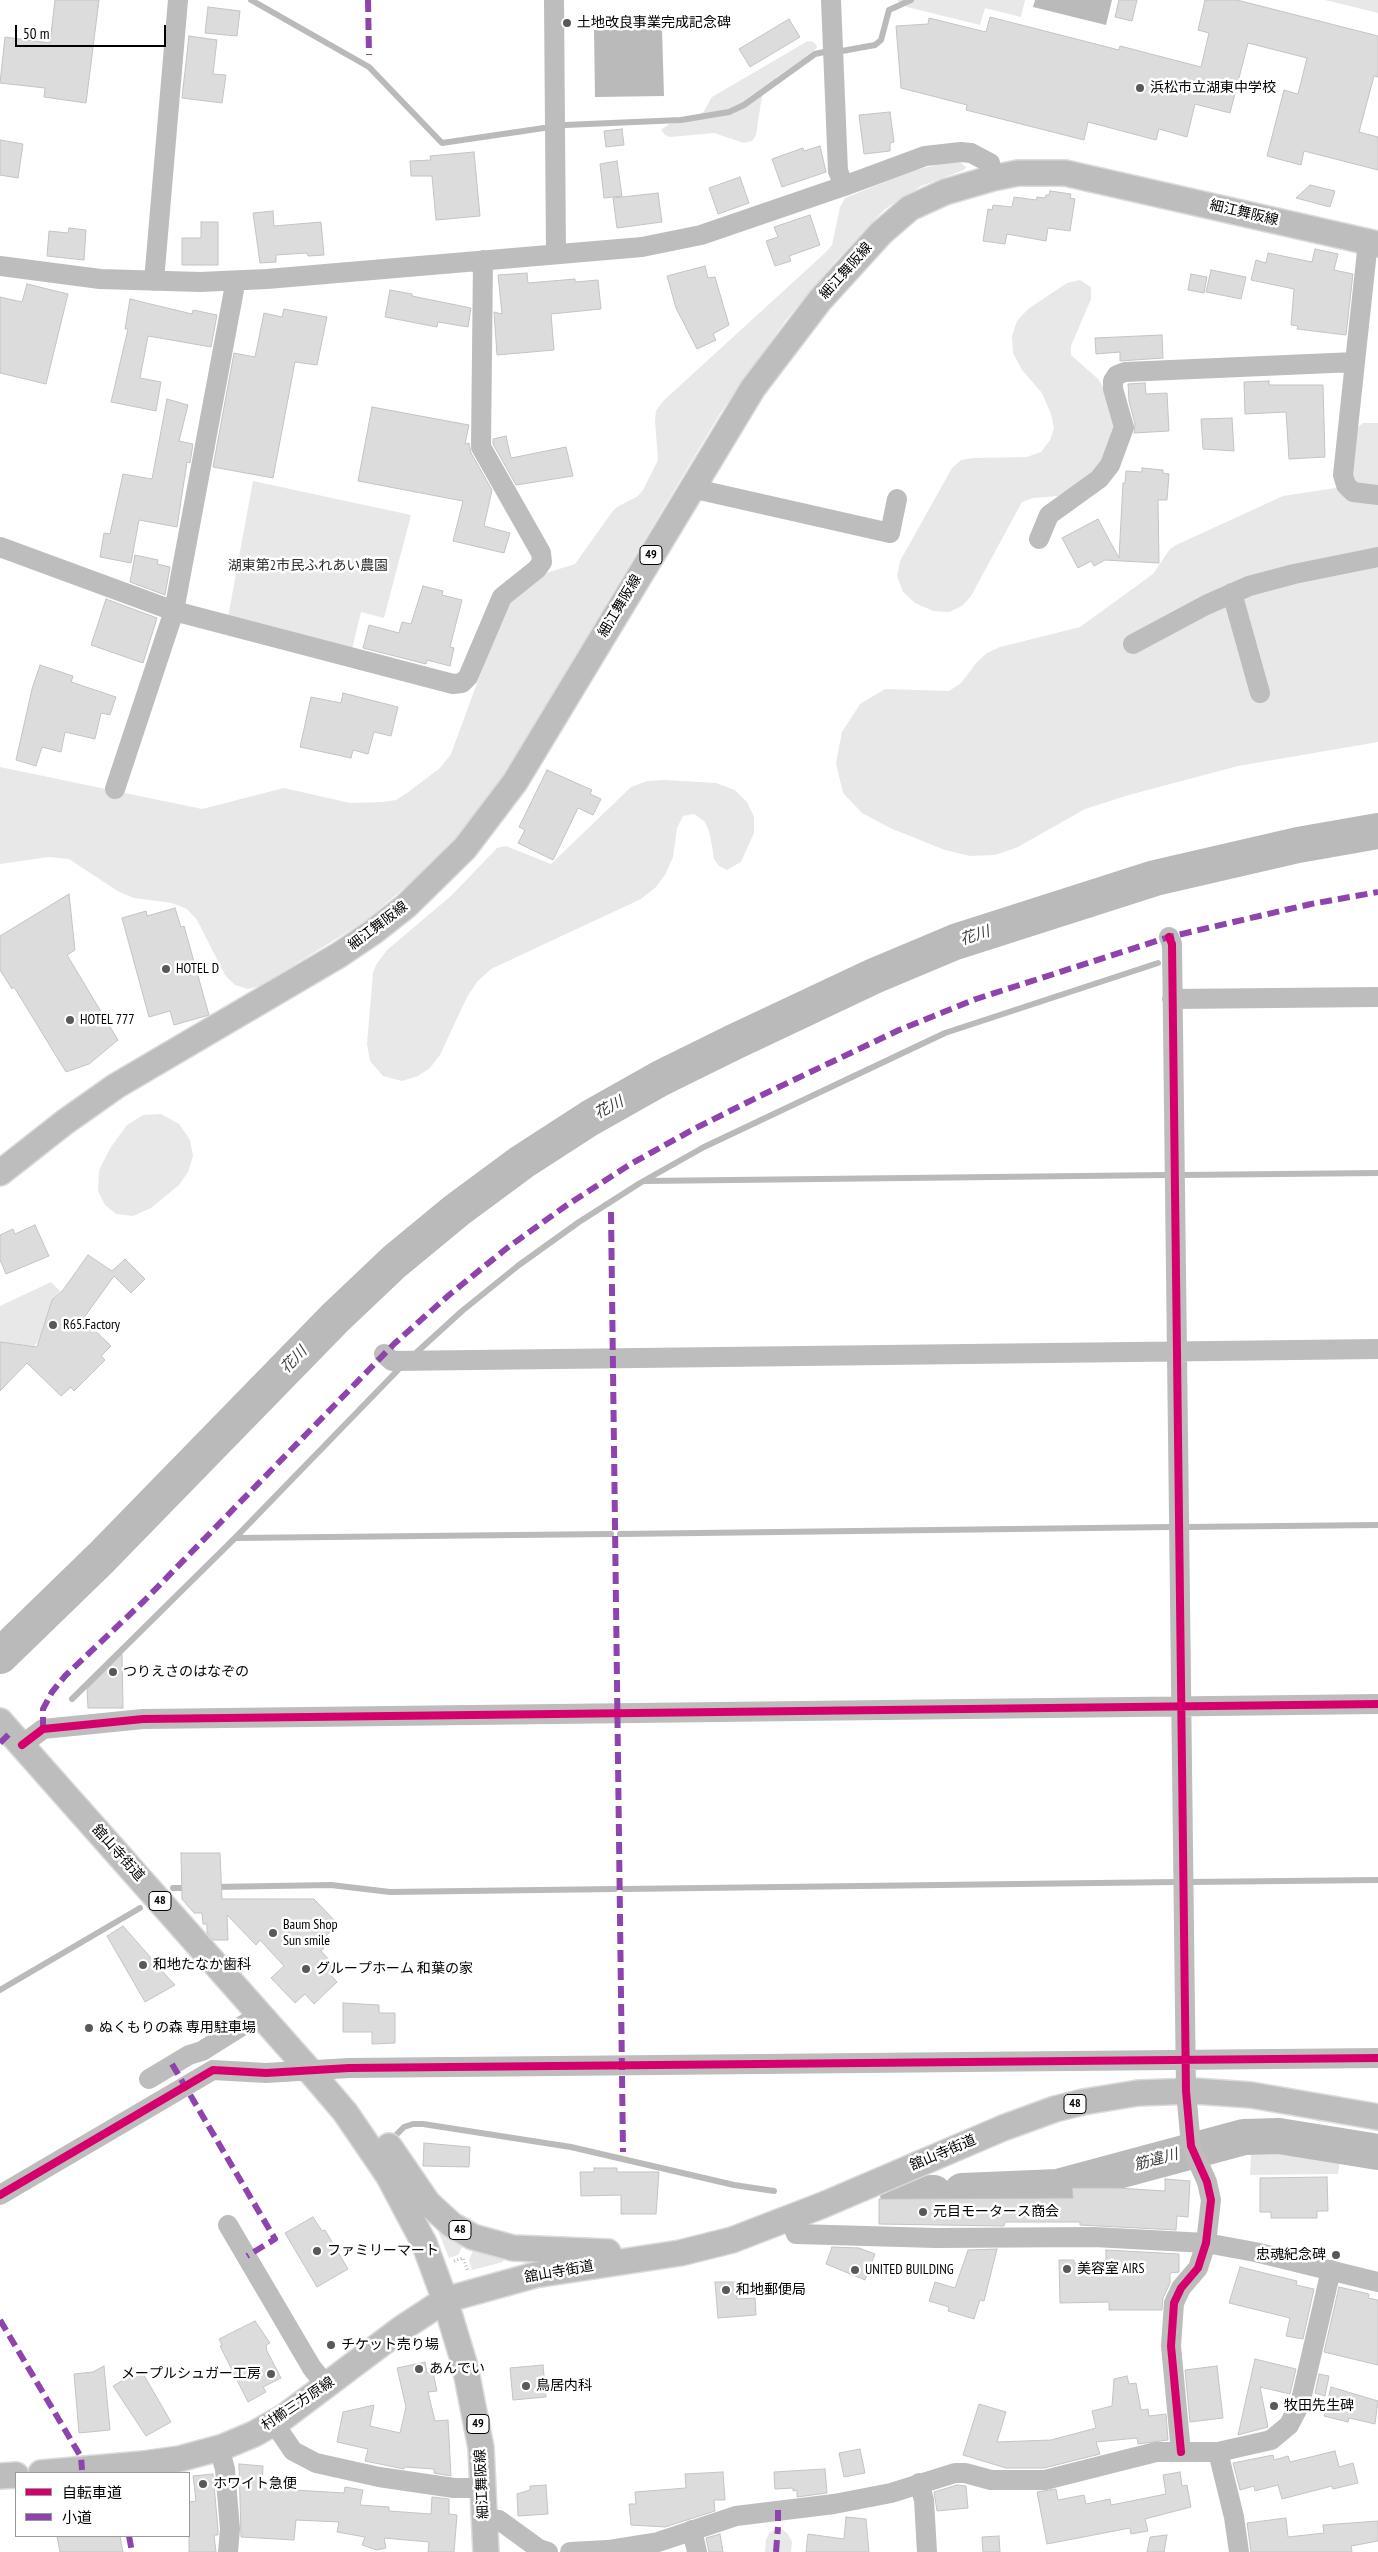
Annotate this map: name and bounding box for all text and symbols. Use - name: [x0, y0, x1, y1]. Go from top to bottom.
- scale bar: [18, 15, 169, 47]
- place label: 土地改良事業完成記念碑: [577, 15, 731, 31]
- marker: 土地改良事業完成記念碑: [561, 17, 573, 29]
- text: 50 m: [23, 24, 49, 43]
- place label: 浜松市立湖東中学校: [1150, 80, 1276, 96]
- marker: 浜松市立湖東中学校: [1134, 82, 1146, 94]
- street label: 細江舞阪線: [1208, 197, 1280, 229]
- street label: 細江舞阪線: [816, 239, 876, 303]
- road number: 49: [640, 546, 662, 564]
- park label: 湖東第2市民ふれあい農園: [228, 558, 388, 574]
- street label: 細江舞阪線: [595, 572, 645, 640]
- street label: 細江舞阪線: [345, 898, 411, 954]
- water label: 花川: [958, 923, 992, 949]
- place label: HOTEL D: [176, 961, 219, 977]
- marker: HOTEL D: [160, 963, 172, 975]
- place label: HOTEL 777: [80, 1012, 135, 1028]
- marker: HOTEL 777: [64, 1014, 76, 1026]
- water label: 花川: [592, 1093, 626, 1123]
- place label: R65.Factory: [63, 1317, 120, 1333]
- marker: R65.Factory: [47, 1319, 59, 1331]
- water label: 花川: [277, 1343, 311, 1377]
- place label: つりえさのはなぞの: [123, 1664, 249, 1680]
- marker: つりえさのはなぞの: [107, 1666, 119, 1678]
- street label: 舘山寺街道: [88, 1821, 148, 1885]
- road number: 48: [149, 1892, 171, 1910]
- place label: Baum Shop Sun smile: [283, 1917, 338, 1950]
- marker: Baum Shop Sun smile: [267, 1927, 279, 1939]
- place label: 和地たなか歯科: [153, 1957, 251, 1973]
- marker: 和地たなか歯科: [137, 1959, 149, 1971]
- place label: グループホーム 和葉の家: [316, 1961, 473, 1977]
- marker: グループホーム 和葉の家: [300, 1963, 312, 1975]
- place label: ぬくもりの森 専用駐車場: [99, 2020, 256, 2036]
- marker: ぬくもりの森 専用駐車場: [83, 2022, 95, 2034]
- road number: 48: [1064, 2094, 1086, 2114]
- street label: 舘山寺街道: [908, 2132, 978, 2174]
- water label: 筋違川: [1132, 2145, 1180, 2175]
- place label: 元目モータース商会: [933, 2204, 1059, 2220]
- marker: 元目モータース商会: [917, 2206, 929, 2218]
- road number: 48: [449, 2220, 471, 2240]
- place label: ファミリーマート: [327, 2243, 439, 2259]
- marker: ファミリーマート: [311, 2245, 323, 2257]
- place label: 忠魂紀念碑: [1256, 2247, 1326, 2263]
- marker: 忠魂紀念碑: [1330, 2249, 1342, 2261]
- street label: 舘山寺街道: [523, 2258, 595, 2286]
- place label: 美容室 AIRS: [1077, 2261, 1145, 2277]
- place label: UNITED BUILDING: [865, 2262, 954, 2278]
- marker: 美容室 AIRS: [1061, 2263, 1073, 2275]
- marker: UNITED BUILDING: [849, 2264, 861, 2276]
- place label: 和地郵便局: [736, 2282, 806, 2298]
- marker: 和地郵便局: [720, 2284, 732, 2296]
- place label: チケット売り場: [341, 2337, 439, 2353]
- marker: チケット売り場: [325, 2339, 337, 2351]
- place label: あんでい: [429, 2361, 485, 2377]
- marker: あんでい: [413, 2363, 425, 2375]
- place label: メープルシュガー工房: [121, 2366, 261, 2382]
- marker: メープルシュガー工房: [265, 2368, 277, 2380]
- street label: 村櫛三方原線: [258, 2374, 338, 2434]
- place label: 鳥居内科: [536, 2378, 592, 2394]
- marker: 鳥居内科: [520, 2380, 532, 2392]
- place label: 牧田先生碑: [1284, 2398, 1354, 2414]
- marker: 牧田先生碑: [1268, 2400, 1280, 2412]
- road number: 49: [467, 2414, 489, 2434]
- street label: 細江舞阪線: [472, 2449, 492, 2519]
- legend: [15, 2472, 190, 2537]
- place label: ホワイト急便: [213, 2476, 297, 2492]
- marker: ホワイト急便: [197, 2478, 209, 2490]
- text: 自転車道: [62, 2483, 122, 2502]
- text: 小道: [62, 2508, 92, 2527]

